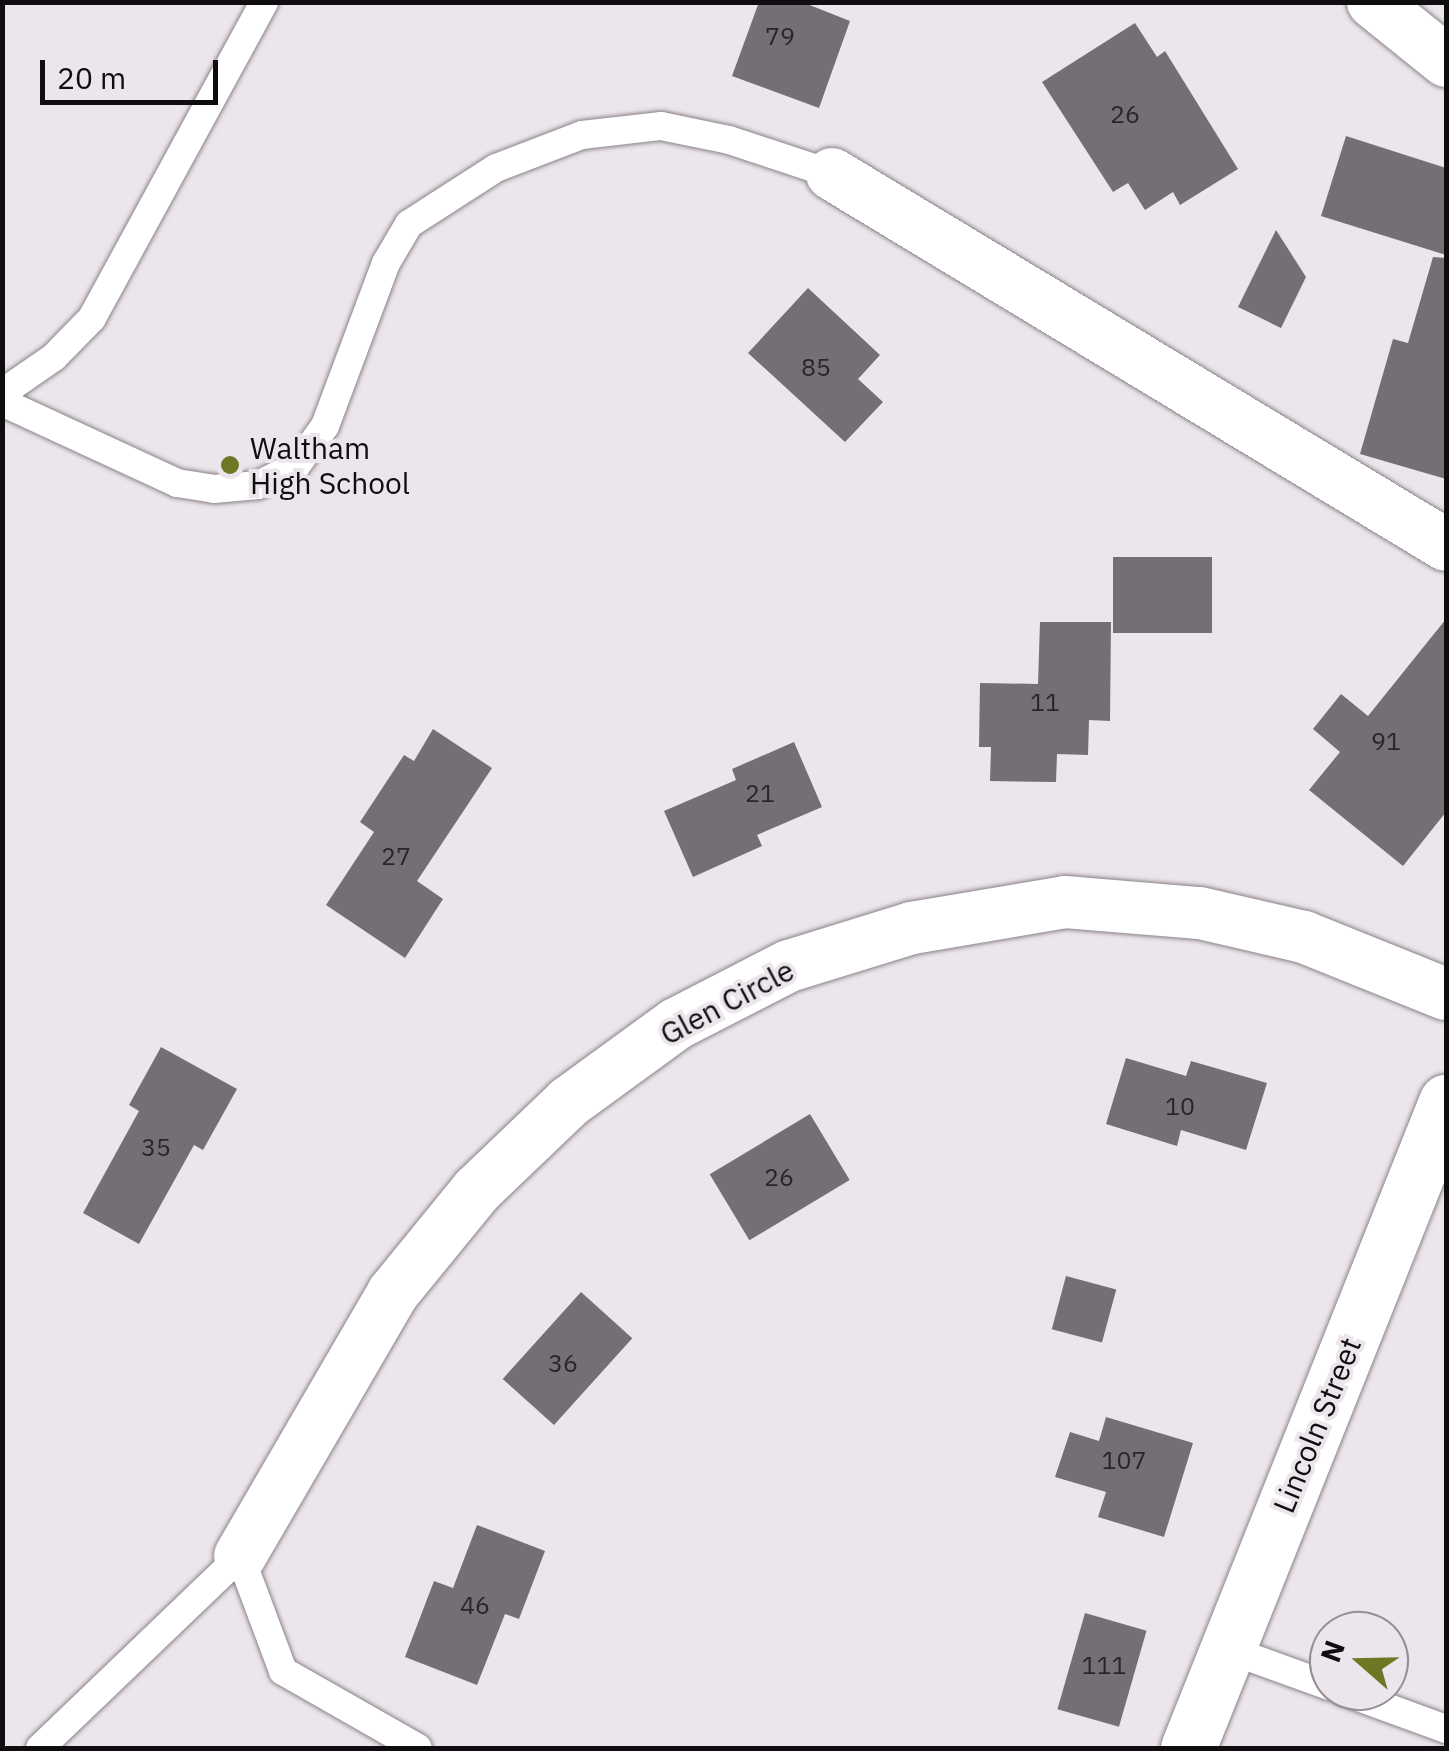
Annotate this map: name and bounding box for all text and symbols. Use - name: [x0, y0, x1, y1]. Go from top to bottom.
- house number: 79: [765, 21, 795, 51]
- scale bar: [45, 40, 222, 102]
- text: 20 m: [57, 58, 126, 97]
- house number: 26: [1110, 99, 1140, 129]
- house number: 85: [801, 352, 831, 382]
- place label: Waltham High School: [250, 430, 410, 500]
- marker: Waltham High School: [219, 454, 241, 476]
- house number: 11: [1030, 687, 1060, 717]
- house number: 91: [1371, 726, 1401, 756]
- house number: 21: [745, 778, 775, 808]
- house number: 27: [381, 841, 411, 871]
- street label: Glen Circle: [654, 952, 800, 1052]
- house number: 10: [1165, 1091, 1195, 1121]
- house number: 35: [141, 1132, 171, 1162]
- house number: 26: [764, 1162, 794, 1192]
- street label: Lincoln Street: [1266, 1332, 1368, 1518]
- house number: 36: [548, 1348, 578, 1378]
- house number: 107: [1102, 1445, 1146, 1475]
- house number: 46: [460, 1590, 490, 1620]
- north arrow: [1309, 1611, 1409, 1711]
- text: N: [1311, 1635, 1353, 1667]
- house number: 111: [1082, 1650, 1126, 1680]

